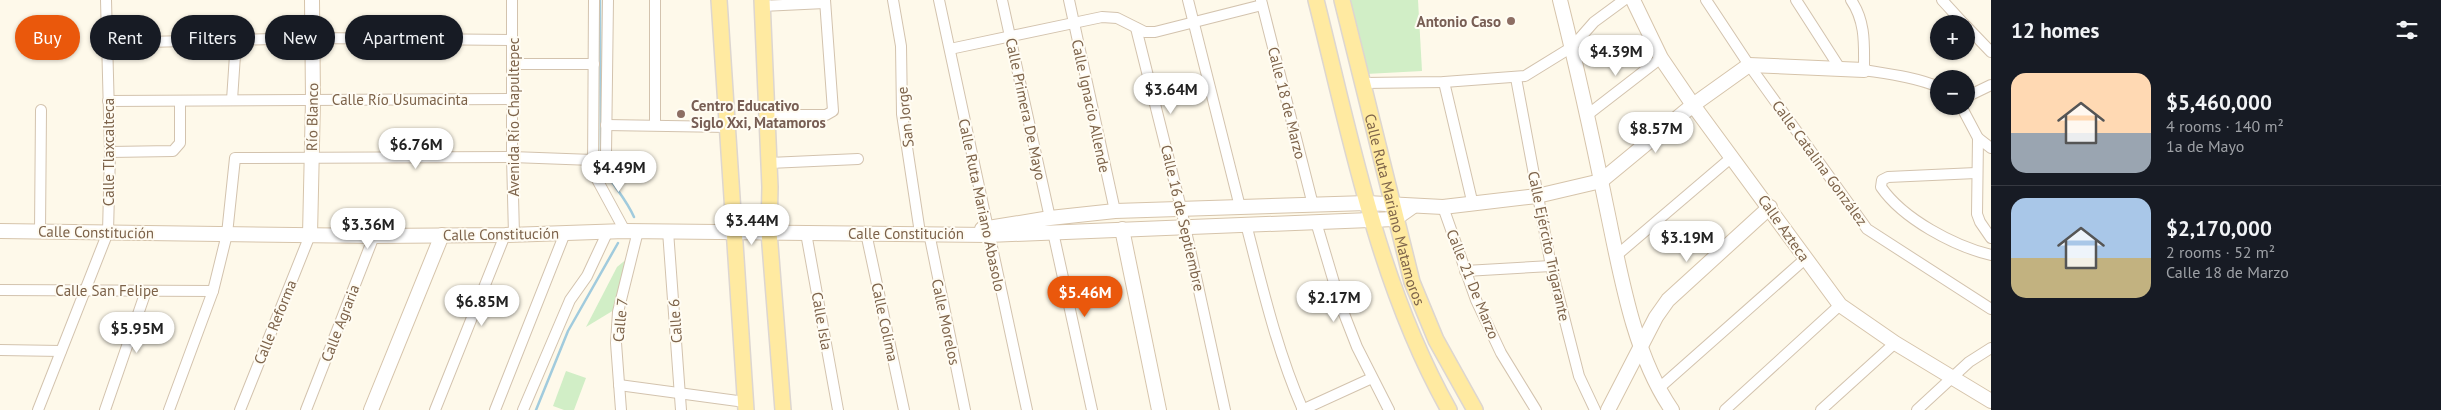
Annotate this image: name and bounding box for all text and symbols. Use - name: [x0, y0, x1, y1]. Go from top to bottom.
- place label: Antonio Caso: [1417, 12, 1501, 31]
- chip: Buy: [15, 15, 80, 60]
- chip: Rent: [90, 15, 161, 60]
- chip: Filters: [171, 15, 255, 60]
- chip: New: [265, 15, 335, 60]
- chip: Apartment: [345, 15, 463, 60]
- marker: Antonio Caso: [1505, 15, 1517, 27]
- map controls: [1930, 15, 1975, 115]
- button: +: [1930, 15, 1975, 60]
- icon: filters: [2393, 16, 2421, 44]
- text: 12 homes: [2011, 17, 2099, 44]
- pin: $4.39M: [1575, 34, 1657, 77]
- street label: Calle Primera De Mayo: [1002, 36, 1050, 182]
- street label: Avenida Río Chapultepec: [504, 37, 523, 197]
- street label: Calle Ignacio Allende: [1068, 38, 1114, 174]
- text: $4.39M: [1589, 41, 1643, 61]
- street label: Calle 18 de Marzo: [1264, 45, 1310, 161]
- button: −: [1930, 70, 1975, 115]
- pin: $3.64M: [1130, 72, 1212, 115]
- text: $3.64M: [1144, 79, 1198, 99]
- street label: Río Blanco: [302, 83, 322, 151]
- street label: San Jorge: [892, 86, 918, 148]
- text: $5,460,000: [2166, 89, 2272, 116]
- street label: Calle Río Usumacinta: [332, 90, 468, 109]
- icon: home: [2051, 93, 2111, 153]
- place label: Centro Educativo Siglo Xxi, Matamoros: [691, 96, 826, 132]
- street label: Calle Catalina González: [1768, 97, 1872, 229]
- street label: Calle Tlaxcalteca: [99, 98, 118, 206]
- marker: Centro Educativo Siglo Xxi, Matamoros: [675, 108, 687, 120]
- street label: Calle Ruta Mariano Matamoros: [1361, 112, 1430, 308]
- pin: $8.57M: [1615, 112, 1697, 154]
- text: 4 rooms · 140 m²: [2166, 116, 2284, 136]
- street label: Calle Ruta Mariano Abasolo: [954, 117, 1010, 293]
- text: $8.57M: [1629, 118, 1683, 138]
- pin: $6.76M: [375, 128, 457, 170]
- text: $6.76M: [389, 134, 443, 154]
- text: 1a de Mayo: [2166, 136, 2244, 156]
- street label: Calle 16 de Septiembre: [1157, 143, 1209, 293]
- pin: $4.49M: [578, 150, 660, 193]
- text: $4.49M: [592, 157, 646, 177]
- street label: Calle Ejército Trigarante: [1524, 169, 1574, 323]
- street label: Calle Azteca: [1754, 191, 1814, 265]
- pin: $3.44M: [711, 204, 793, 246]
- pin: $3.36M: [327, 208, 409, 250]
- text: $3.44M: [725, 210, 779, 230]
- text: $3.36M: [341, 214, 395, 234]
- text: $2,170,000: [2166, 215, 2272, 242]
- icon: home: [2051, 218, 2111, 278]
- pin: $3.19M: [1646, 220, 1728, 263]
- street label: Calle Constitución: [38, 221, 154, 243]
- street label: Calle Constitución: [443, 223, 559, 245]
- street label: Calle Constitución: [848, 224, 964, 243]
- street label: Calle 21 De Marzo: [1442, 226, 1504, 342]
- text: $3.19M: [1660, 227, 1714, 247]
- text: 2 rooms · 52 m²: [2166, 242, 2275, 262]
- text: Calle 18 de Marzo: [2166, 262, 2289, 282]
- pin: $5.46M: [1044, 276, 1126, 318]
- street label: Calle Reforma: [249, 277, 301, 367]
- street label: Calle Morelos: [928, 277, 964, 367]
- pin: $2.17M: [1293, 280, 1375, 323]
- street label: Calle San Felipe: [55, 281, 159, 300]
- street label: Calle Colima: [867, 281, 903, 363]
- street label: Calle Agraria: [317, 282, 363, 364]
- text: $5.46M: [1058, 282, 1112, 302]
- pin: $6.85M: [441, 284, 523, 327]
- text: $2.17M: [1307, 287, 1361, 307]
- street label: Calle Isla: [808, 290, 836, 352]
- text: $6.85M: [455, 291, 509, 311]
- street label: Calle 7: [608, 297, 632, 343]
- street label: Calle 6: [664, 298, 686, 344]
- pin: $5.95M: [96, 312, 178, 354]
- text: $5.95M: [110, 318, 164, 338]

